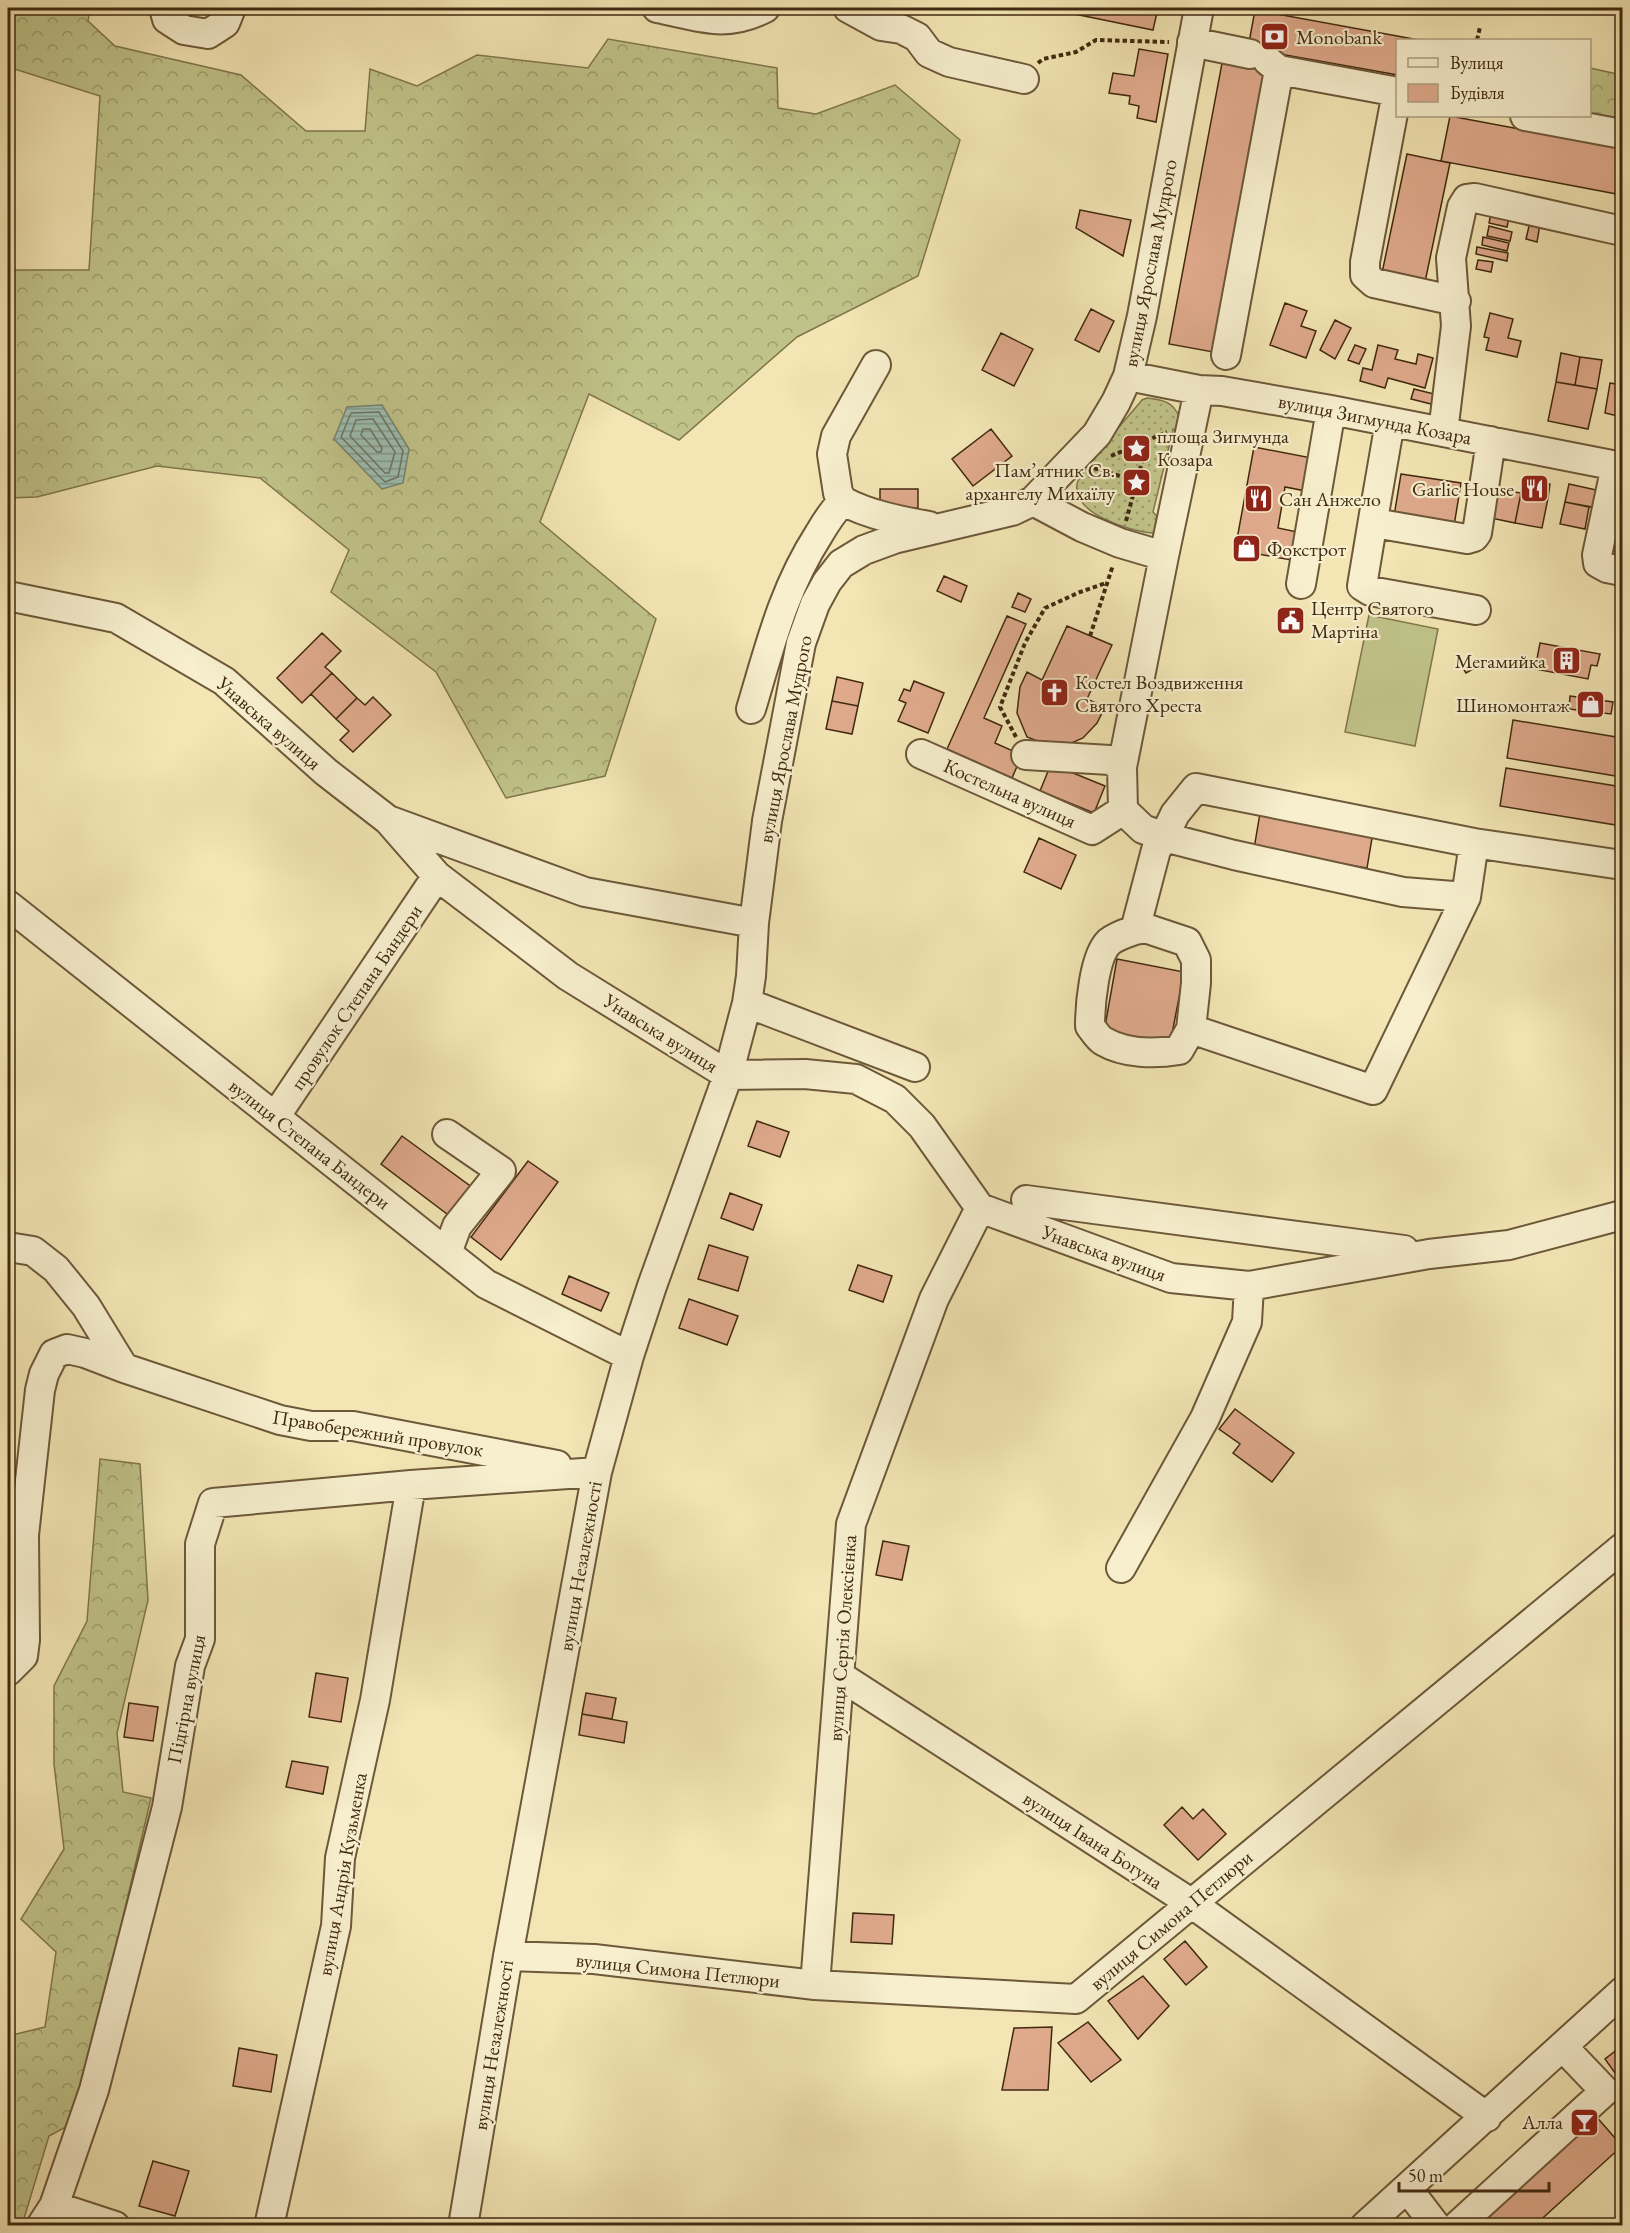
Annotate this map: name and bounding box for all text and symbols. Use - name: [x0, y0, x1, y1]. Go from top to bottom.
- bank icon: Monobank: [1259, 21, 1291, 53]
- place label: Monobank: [1296, 24, 1382, 50]
- legend: [1396, 39, 1591, 117]
- text: Вулиця: [1450, 51, 1503, 74]
- text: Будівля: [1450, 81, 1505, 104]
- street label: вулиця Ярослава Мудрого: [1117, 157, 1183, 369]
- street label: вулиця Зигмунда Козара: [1276, 387, 1474, 451]
- place label: площа Зигмунда Козара: [1157, 423, 1289, 472]
- place icon: площа Зигмунда Козара: [1120, 432, 1152, 464]
- place label: Пам’ятник Св. архангелу Михаїлу: [965, 457, 1115, 506]
- place icon: Пам’ятник Св. архангелу Михаїлу: [1120, 466, 1152, 498]
- restaurant icon: Garlic House: [1519, 473, 1551, 505]
- place label: Garlic House: [1412, 476, 1514, 502]
- restaurant icon: Сан Анжело: [1242, 483, 1274, 515]
- place label: Сан Анжело: [1279, 486, 1381, 512]
- shop icon: Фокстрот: [1230, 533, 1262, 565]
- place label: Фокстрот: [1267, 536, 1346, 562]
- place label: Центр Святого Мартіна: [1311, 595, 1434, 644]
- public building icon: Центр Святого Мартіна: [1274, 604, 1306, 636]
- street label: вулиця Ярослава Мудрого: [752, 633, 818, 845]
- building icon: Мегамийка: [1551, 645, 1583, 677]
- place label: Мегамийка: [1455, 648, 1546, 674]
- place label: Костел Воздвиження Святого Хреста: [1075, 669, 1244, 718]
- street label: Унавська вулиця: [210, 670, 327, 776]
- church icon: Костел Воздвиження Святого Хреста: [1038, 677, 1070, 709]
- shop icon: Шиномонтаж: [1575, 689, 1607, 721]
- place label: Шиномонтаж: [1456, 692, 1570, 718]
- street label: Костельна вулиця: [940, 752, 1080, 834]
- street label: провулок Степана Бандери: [284, 899, 428, 1095]
- street label: Унавська вулиця: [598, 987, 723, 1079]
- street label: вулиця Степана Бандери: [224, 1073, 397, 1216]
- street label: Унавська вулиця: [1037, 1218, 1170, 1288]
- street label: Правобережний провулок: [271, 1403, 486, 1463]
- street label: вулиця Незалежності: [552, 1479, 608, 1653]
- street label: вулиця Сергія Олексієнка: [822, 1534, 862, 1742]
- street label: Підгірна вулиця: [161, 1632, 211, 1766]
- street label: вулиця Андрія Кузьменка: [311, 1770, 373, 1978]
- street label: вулиця Івана Богуна: [1018, 1785, 1168, 1895]
- street label: вулиця Симона Петлюри: [1084, 1844, 1258, 1996]
- street label: вулиця Симона Петлюри: [575, 1946, 782, 1994]
- street label: вулиця Незалежності: [467, 1958, 519, 2132]
- bar icon: Алла: [1568, 2106, 1600, 2138]
- place label: Алла: [1521, 2109, 1563, 2135]
- scale bar: [1399, 2155, 1549, 2193]
- text: 50 m: [1408, 2164, 1443, 2187]

